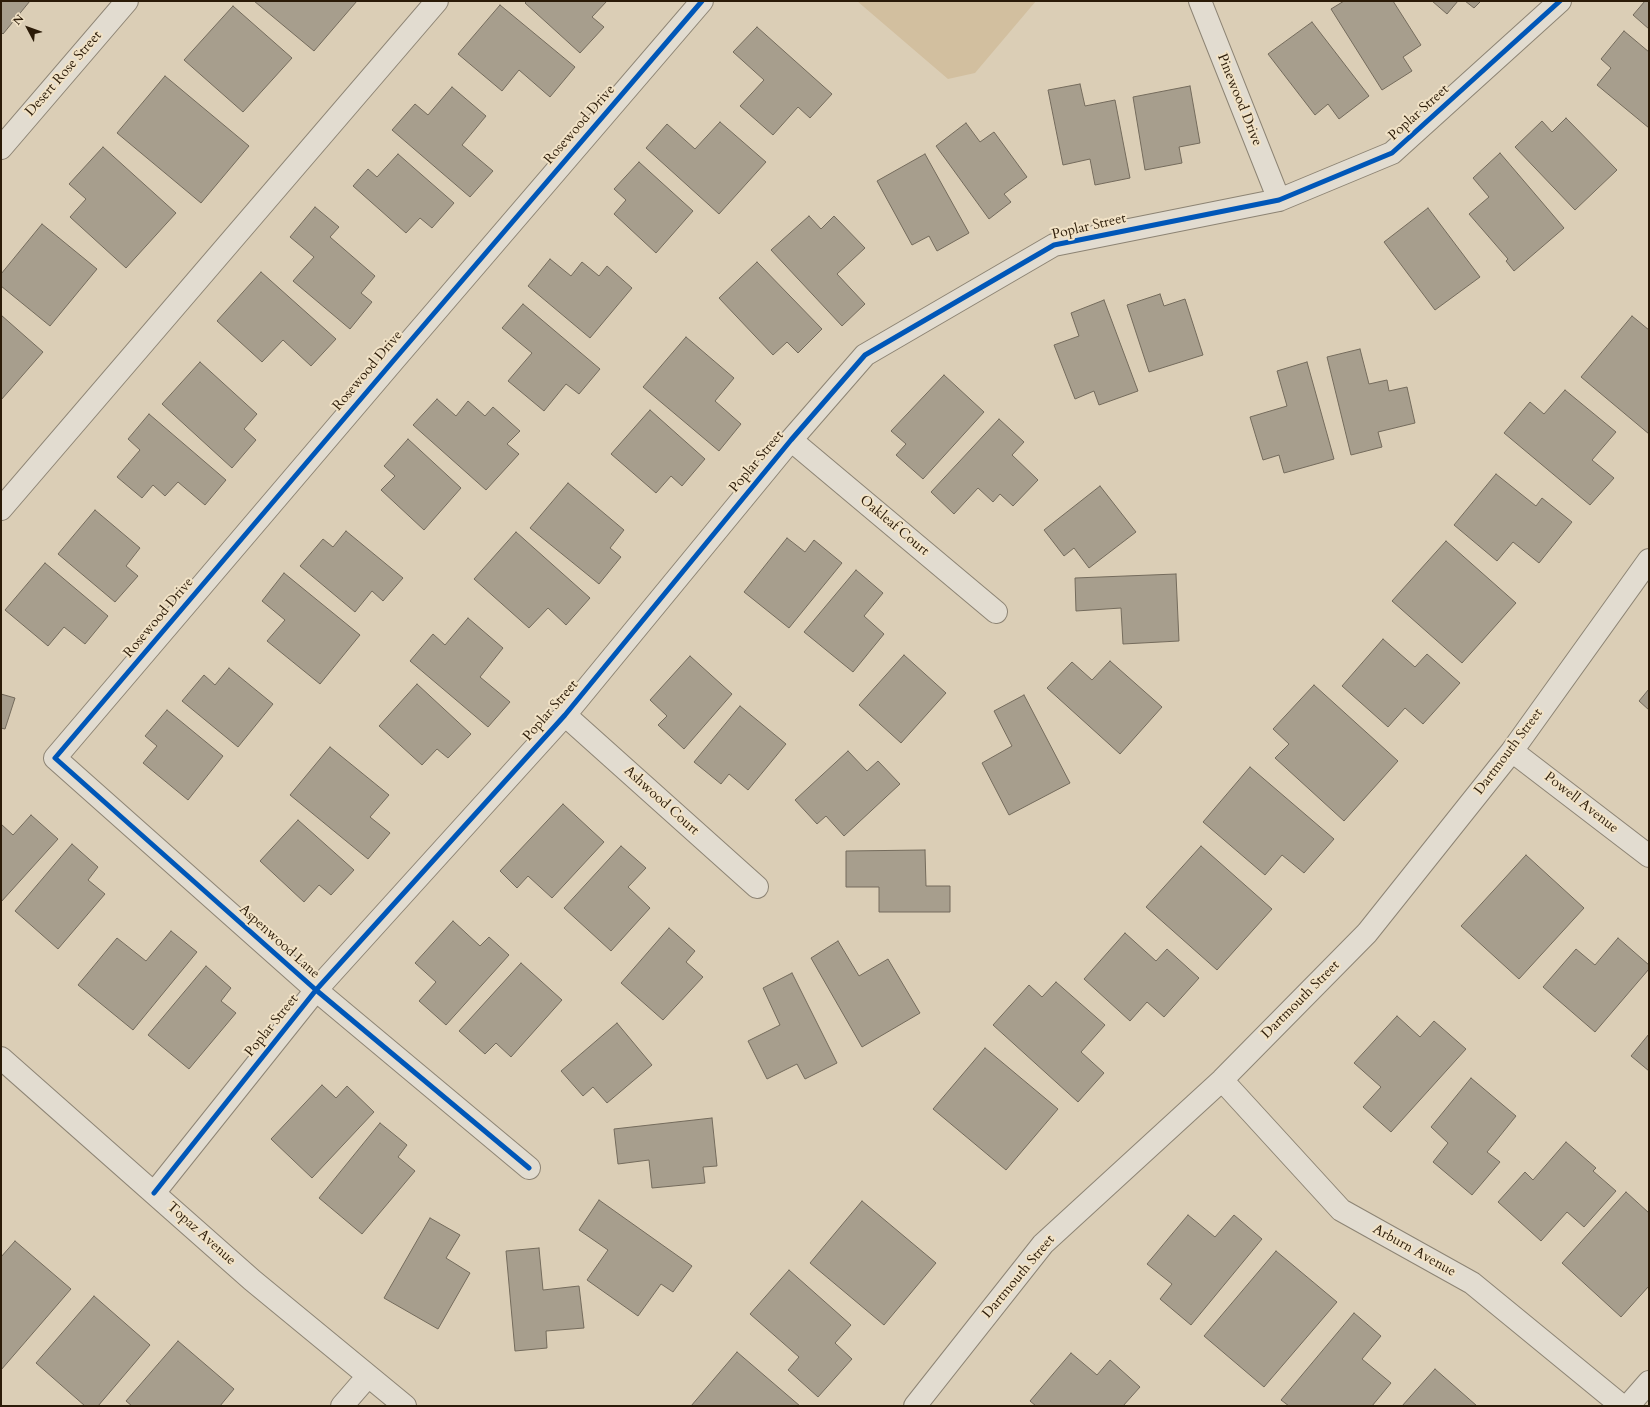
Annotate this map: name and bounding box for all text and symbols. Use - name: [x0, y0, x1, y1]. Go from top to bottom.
- north arrow: [8, 8, 48, 48]
- text: N: [10, 11, 27, 28]
- street label: Desert Rose Street: [22, 28, 106, 120]
- street label: Pinewood Drive: [1213, 51, 1265, 149]
- street label: Rosewood Drive: [541, 82, 619, 168]
- street label: Poplar Street: [1385, 82, 1453, 144]
- street label: Poplar Street: [1050, 210, 1128, 244]
- street label: Rosewood Drive: [330, 327, 406, 415]
- street label: Poplar Street: [726, 428, 788, 496]
- street label: Oakleaf Court: [856, 492, 932, 560]
- street label: Rosewood Drive: [121, 574, 197, 662]
- street label: Poplar Street: [520, 677, 582, 745]
- street label: Dartmouth Street: [1471, 706, 1547, 798]
- street label: Ashwood Court: [620, 763, 702, 839]
- street label: Powell Avenue: [1540, 769, 1622, 837]
- street label: Aspenwood Lane: [235, 901, 323, 983]
- street label: Dartmouth Street: [1258, 957, 1344, 1043]
- street label: Poplar Street: [242, 991, 302, 1061]
- street label: Topaz Avenue: [163, 1199, 239, 1269]
- street label: Arburn Avenue: [1369, 1221, 1459, 1281]
- street label: Dartmouth Street: [979, 1232, 1059, 1322]

